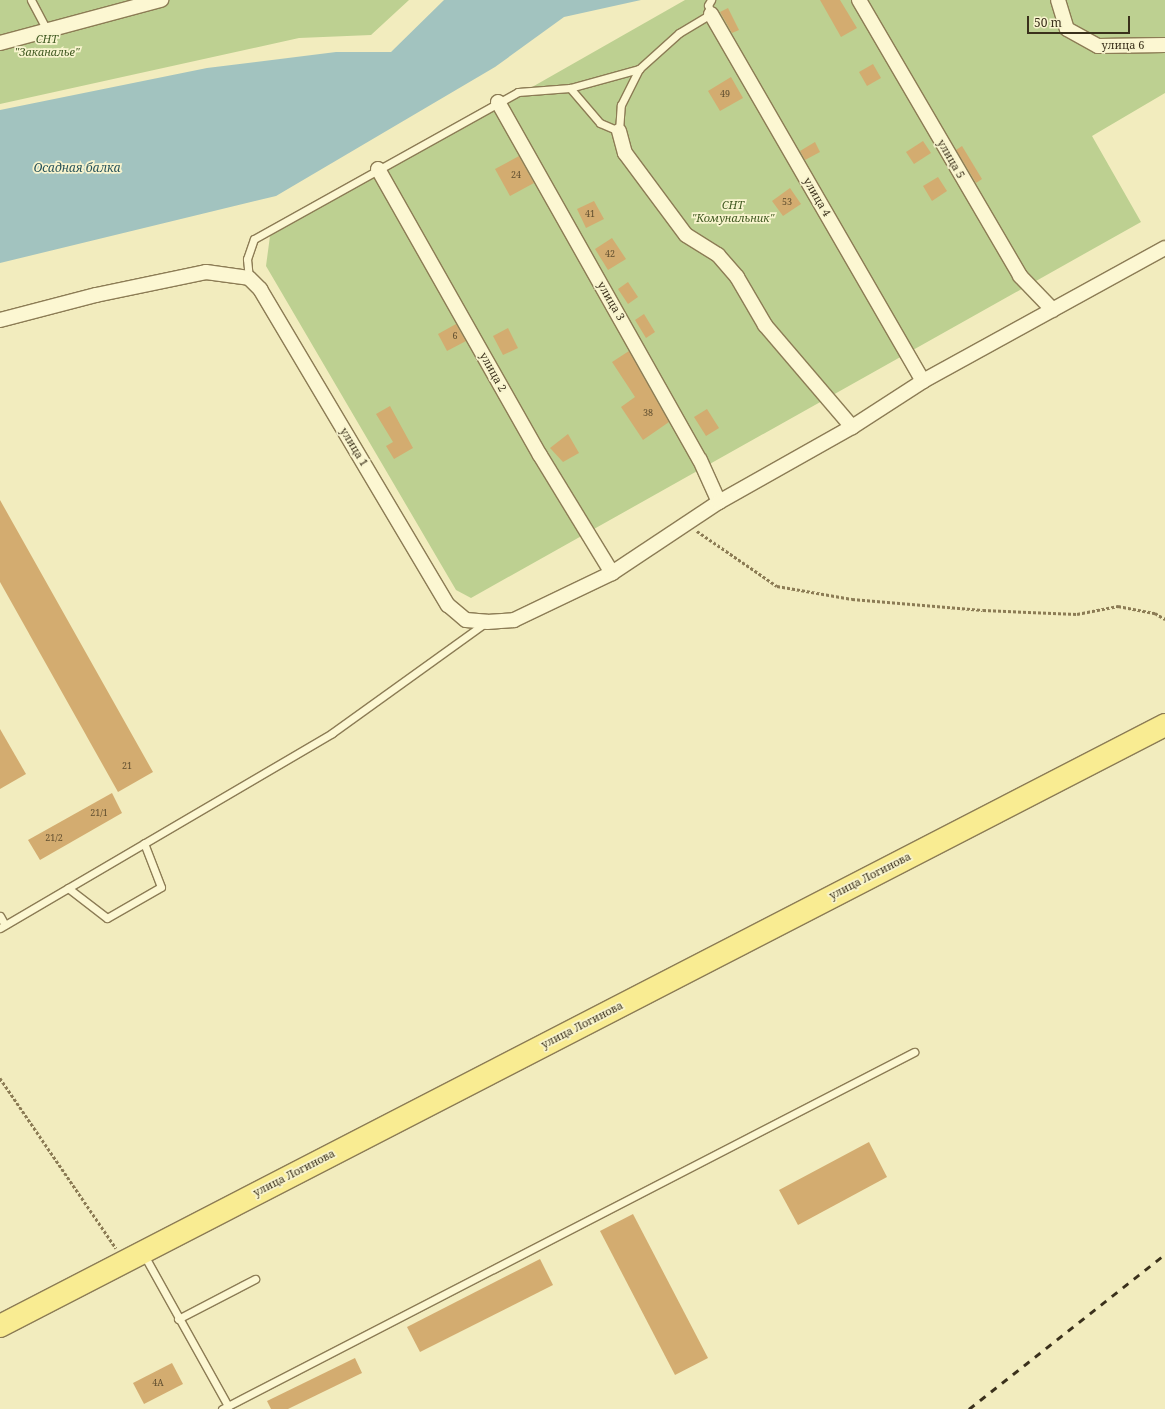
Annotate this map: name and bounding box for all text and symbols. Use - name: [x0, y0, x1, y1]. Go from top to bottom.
- scale bar: [1029, 8, 1132, 34]
- text: 50 m: [1034, 14, 1062, 31]
- park label: СНТ "Заканалье": [14, 33, 80, 59]
- street label: улица 6: [1102, 38, 1144, 52]
- house number: 49: [720, 89, 730, 99]
- street label: улица 5: [935, 137, 967, 181]
- water label: Осадная балка: [33, 161, 121, 175]
- house number: 24: [511, 170, 521, 180]
- street label: улица 4: [801, 175, 833, 219]
- house number: 53: [782, 197, 792, 207]
- park label: СНТ "Комунальник": [692, 199, 774, 225]
- house number: 41: [585, 209, 595, 219]
- house number: 42: [605, 249, 615, 259]
- street label: улица 3: [595, 279, 627, 323]
- house number: 6: [452, 331, 458, 341]
- street label: улица 2: [477, 350, 509, 394]
- house number: 38: [643, 408, 653, 418]
- street label: улица 1: [337, 425, 371, 469]
- house number: 21: [122, 761, 132, 771]
- house number: 21/1: [90, 808, 108, 818]
- house number: 21/2: [45, 833, 63, 843]
- street label: улица Логинова: [827, 850, 913, 902]
- street label: улица Логинова: [539, 999, 625, 1051]
- street label: улица Логинова: [251, 1147, 337, 1199]
- house number: 4А: [152, 1378, 164, 1388]

